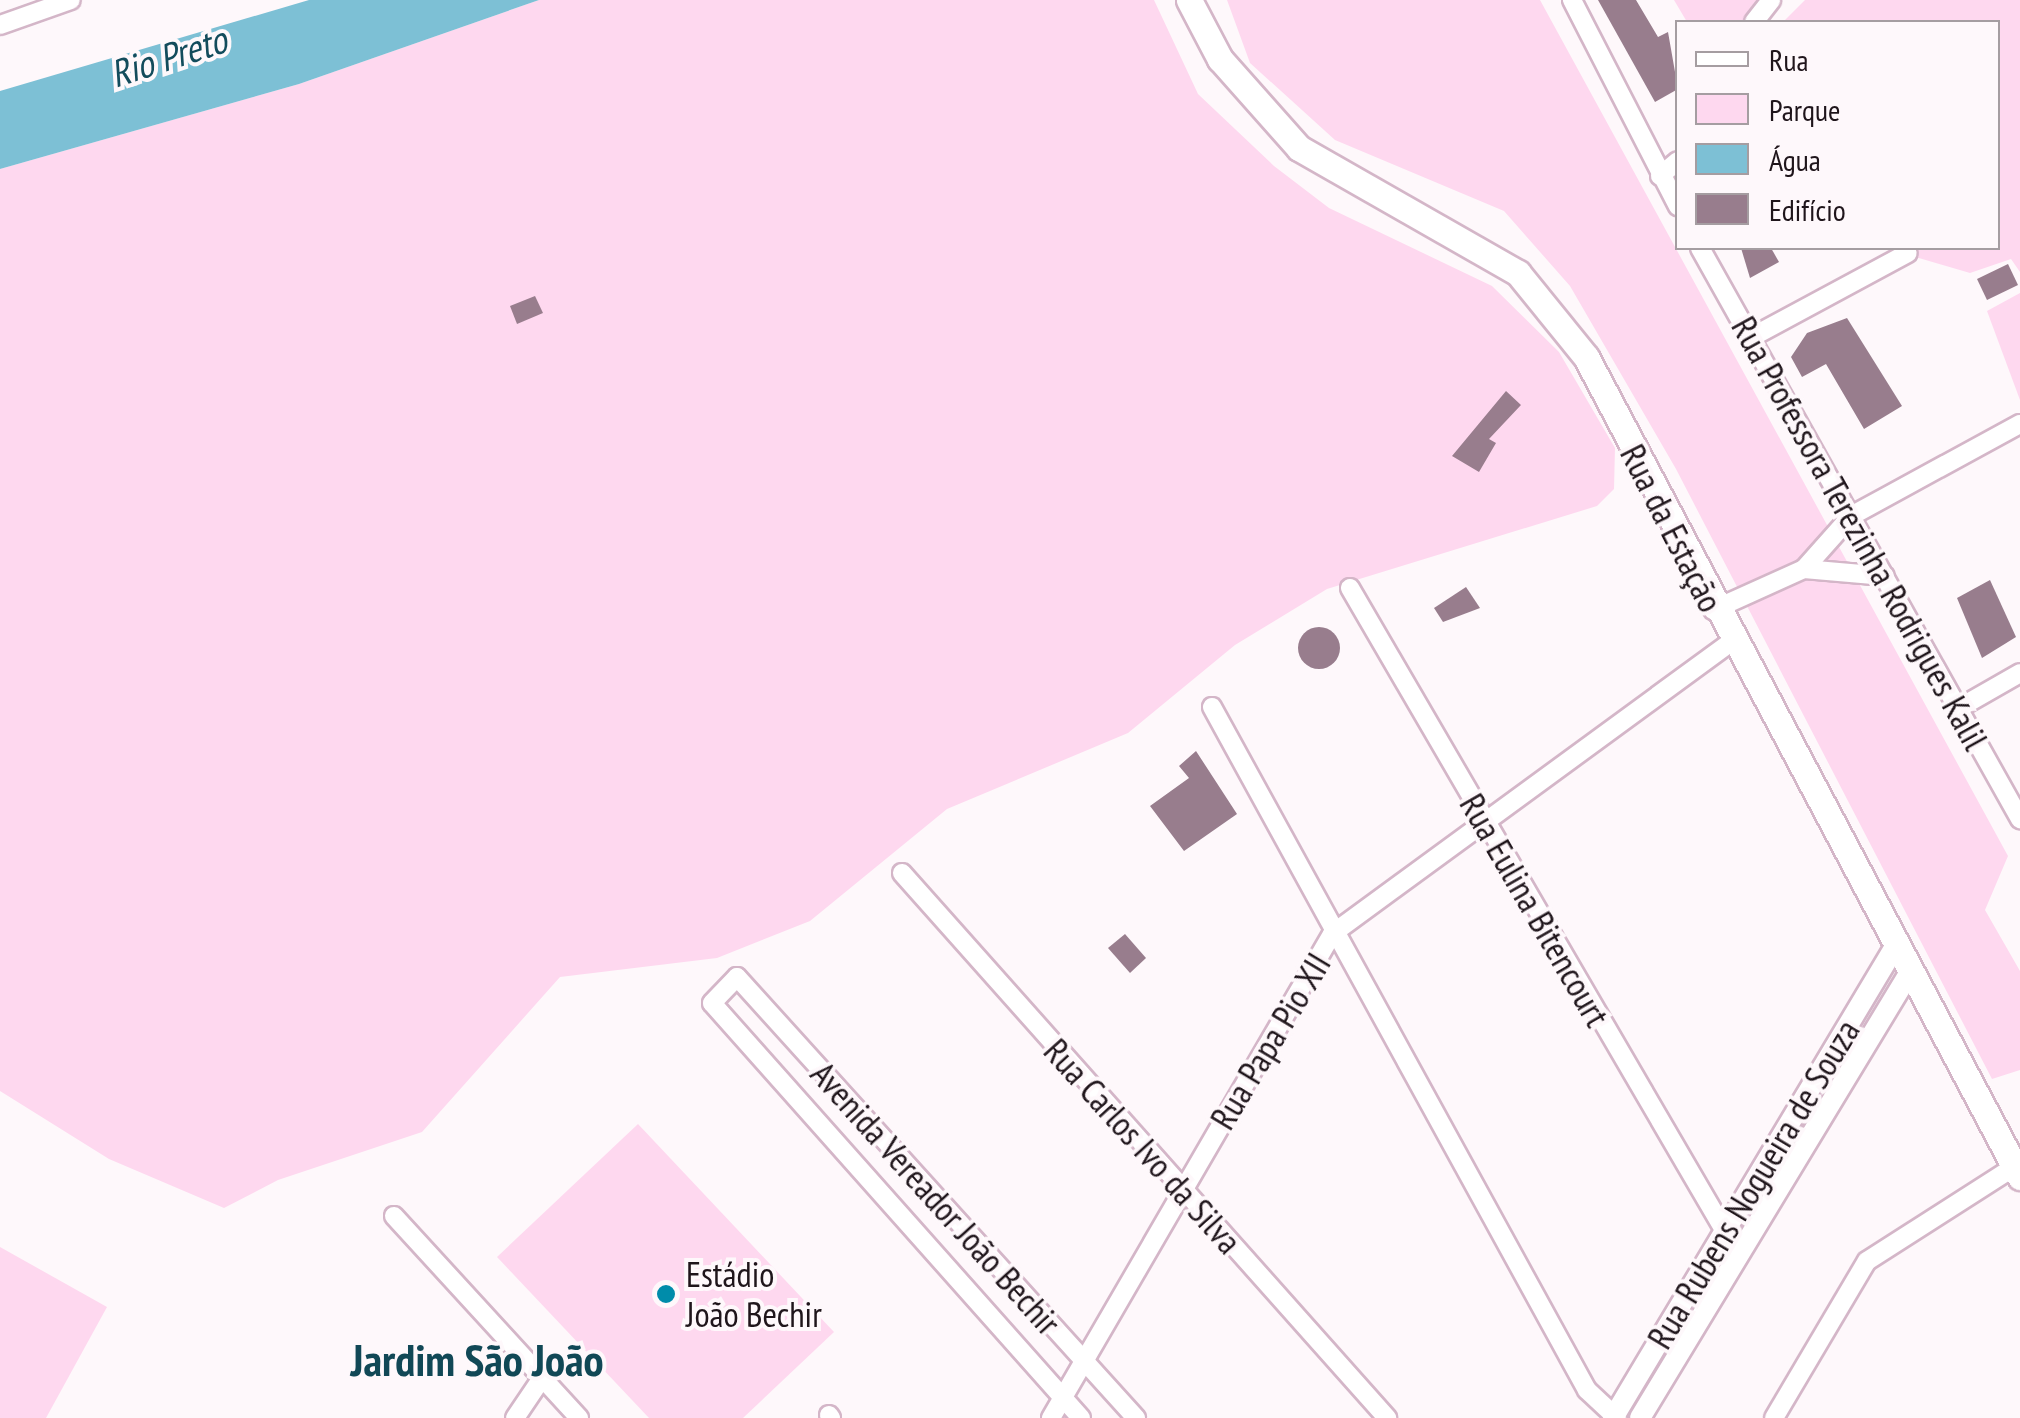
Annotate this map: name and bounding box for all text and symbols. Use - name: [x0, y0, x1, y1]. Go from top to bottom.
- water label: Rio Preto: [104, 16, 232, 96]
- legend: [1675, 20, 2000, 250]
- text: Rua: [1769, 40, 1808, 79]
- text: Parque: [1769, 90, 1840, 129]
- text: Água: [1769, 140, 1821, 179]
- text: Edifício: [1769, 190, 1846, 229]
- street label: Rua Professora Terezinha Rodrigues Kalil: [1723, 309, 1997, 757]
- street label: Rua da Estação: [1612, 437, 1732, 619]
- street label: Rua Eulina Bitencourt: [1451, 786, 1619, 1034]
- street label: Rua Papa Pio XII: [1201, 945, 1339, 1137]
- street label: Rua Rubens Nogueira de Souza: [1638, 1012, 1868, 1356]
- street label: Rua Carlos Ivo da Silva: [1036, 1030, 1250, 1262]
- street label: Avenida Vereador João Bechir: [802, 1053, 1070, 1343]
- place label: Estádio João Bechir: [686, 1253, 822, 1335]
- marker: Estádio João Bechir: [655, 1283, 677, 1305]
- district label: Jardim São João: [350, 1333, 604, 1387]

